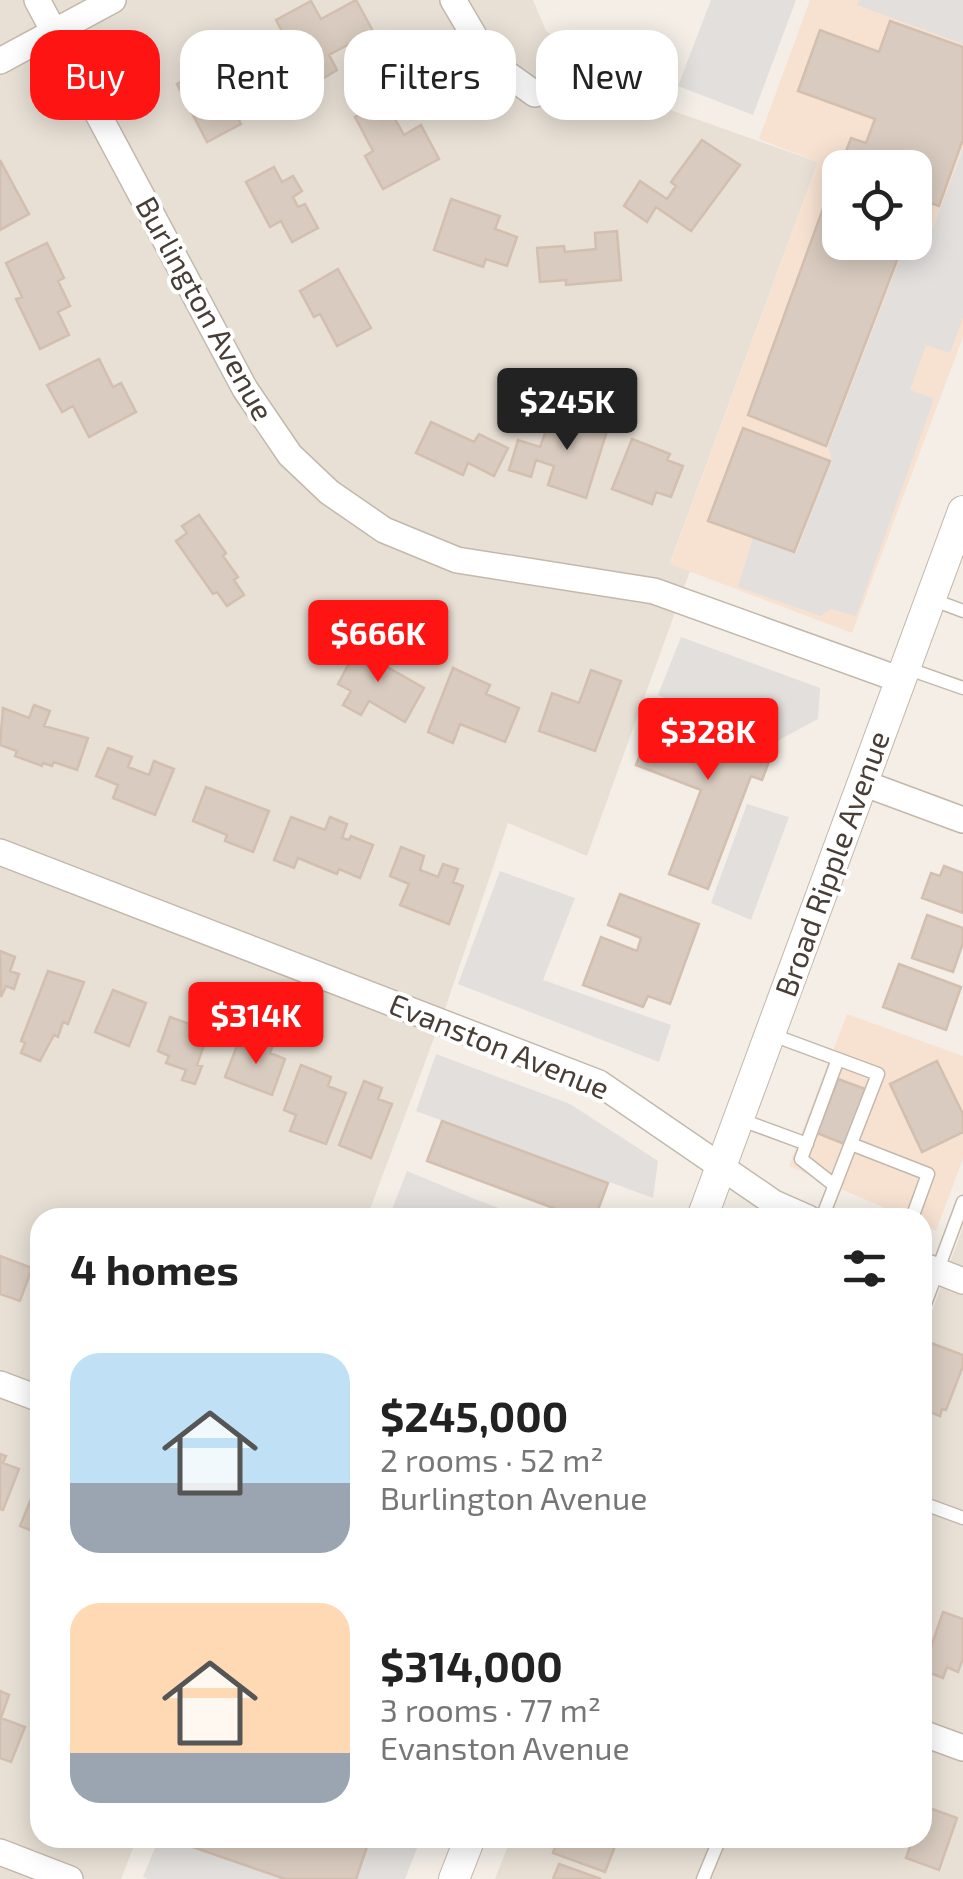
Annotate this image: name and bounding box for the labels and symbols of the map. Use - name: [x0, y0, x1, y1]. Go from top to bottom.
- street label: Burlington Avenue: [129, 190, 282, 426]
- pin: $245K: [497, 368, 637, 453]
- pin: $666K: [308, 600, 448, 685]
- pin: $328K: [638, 698, 778, 783]
- street label: Broad Ripple Avenue: [766, 726, 896, 1001]
- pin: $314K: [186, 982, 326, 1067]
- street label: Evanston Avenue: [384, 985, 615, 1106]

